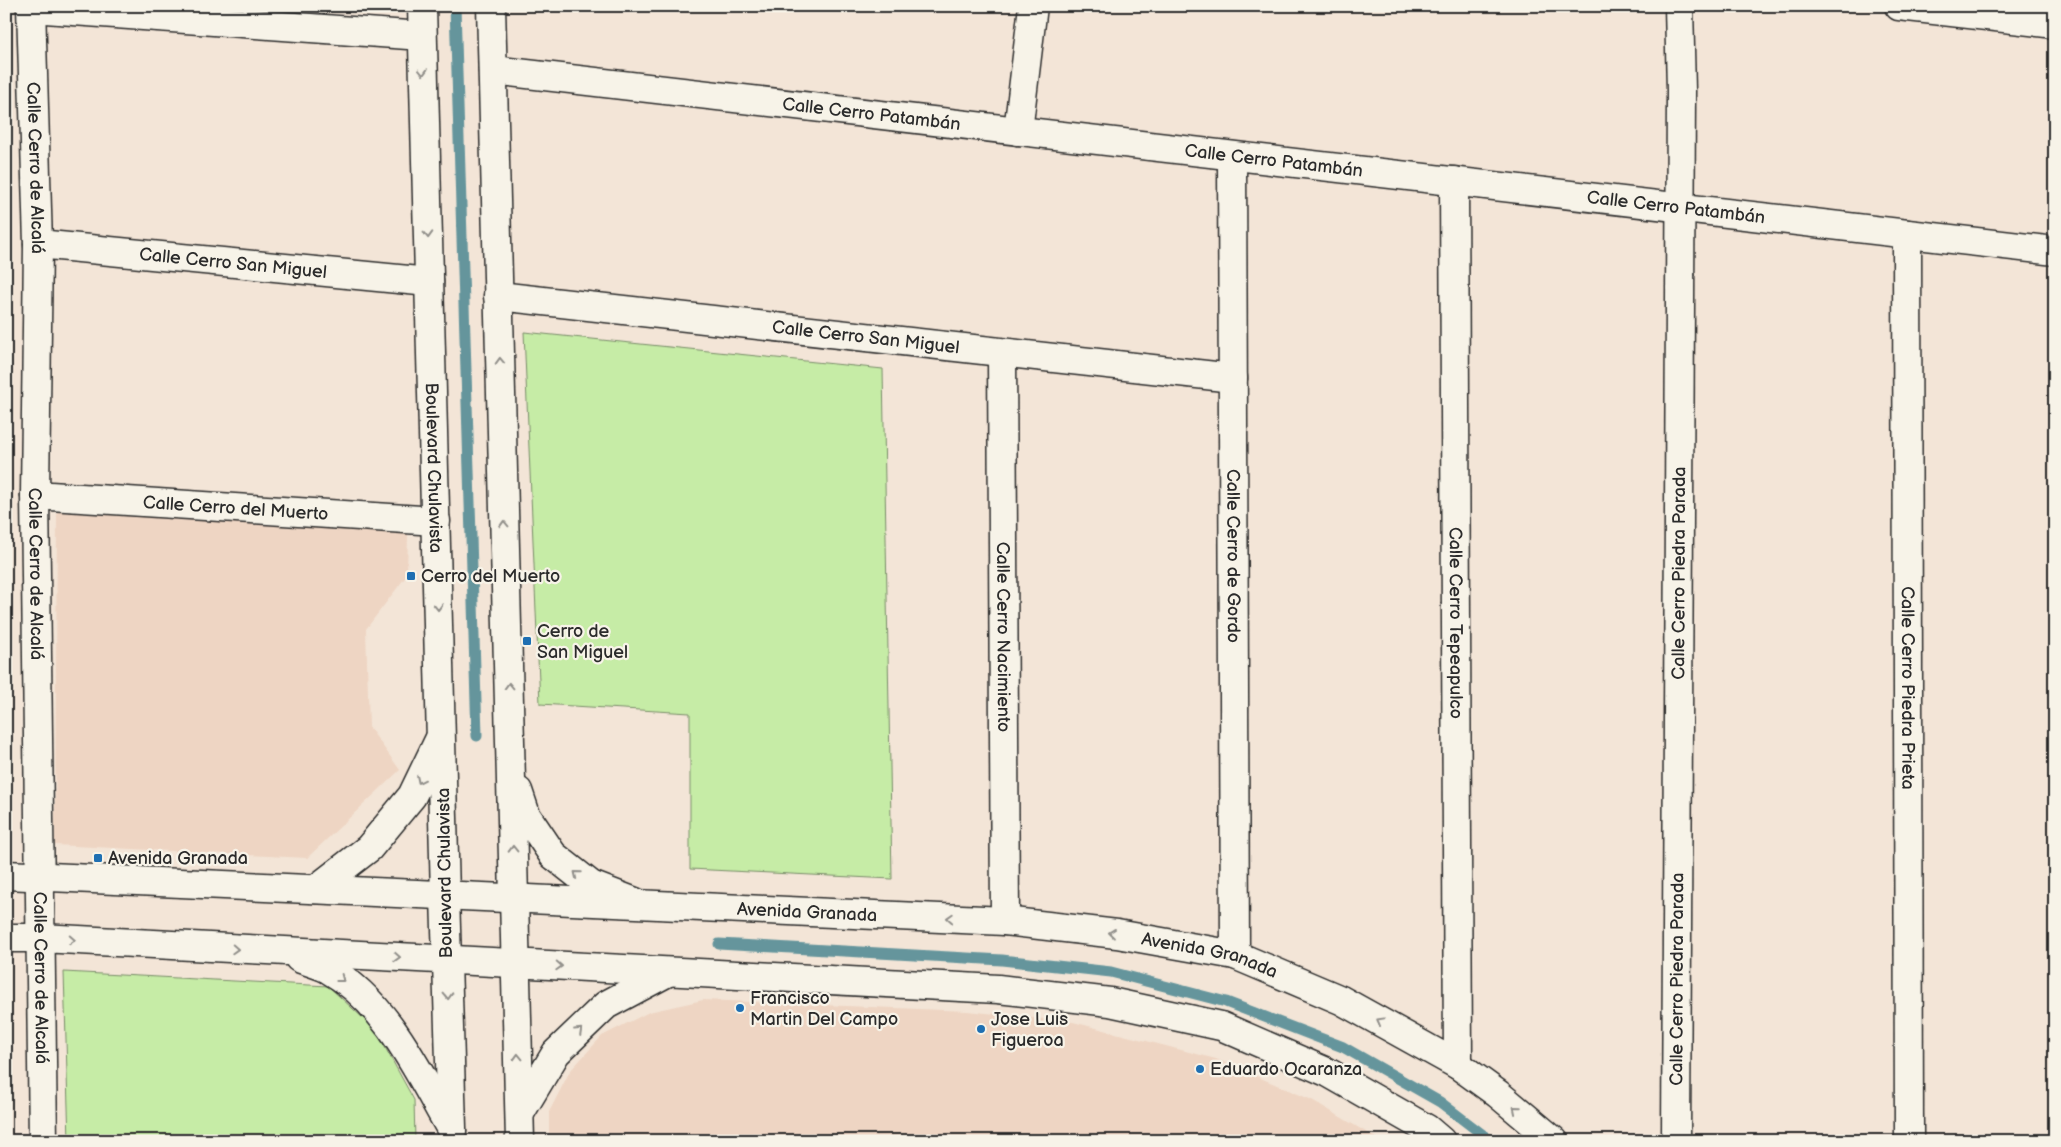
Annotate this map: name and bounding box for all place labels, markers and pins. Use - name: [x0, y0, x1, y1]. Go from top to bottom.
- place label: Cerro del Muerto: [421, 566, 560, 587]
- marker: Cerro del Muerto: [405, 570, 417, 582]
- place label: Cerro de San Miguel: [537, 621, 628, 663]
- marker: Cerro de San Miguel: [521, 635, 533, 647]
- place label: Avenida Granada: [108, 848, 248, 869]
- marker: Avenida Granada: [92, 852, 104, 864]
- place label: Francisco Martin Del Campo: [750, 988, 898, 1030]
- marker: Francisco Martin Del Campo: [734, 1002, 746, 1014]
- place label: Jose Luis Figueroa: [991, 1009, 1068, 1051]
- marker: Jose Luis Figueroa: [975, 1023, 987, 1035]
- place label: Eduardo Ocaranza: [1210, 1059, 1362, 1080]
- marker: Eduardo Ocaranza: [1194, 1063, 1206, 1075]

